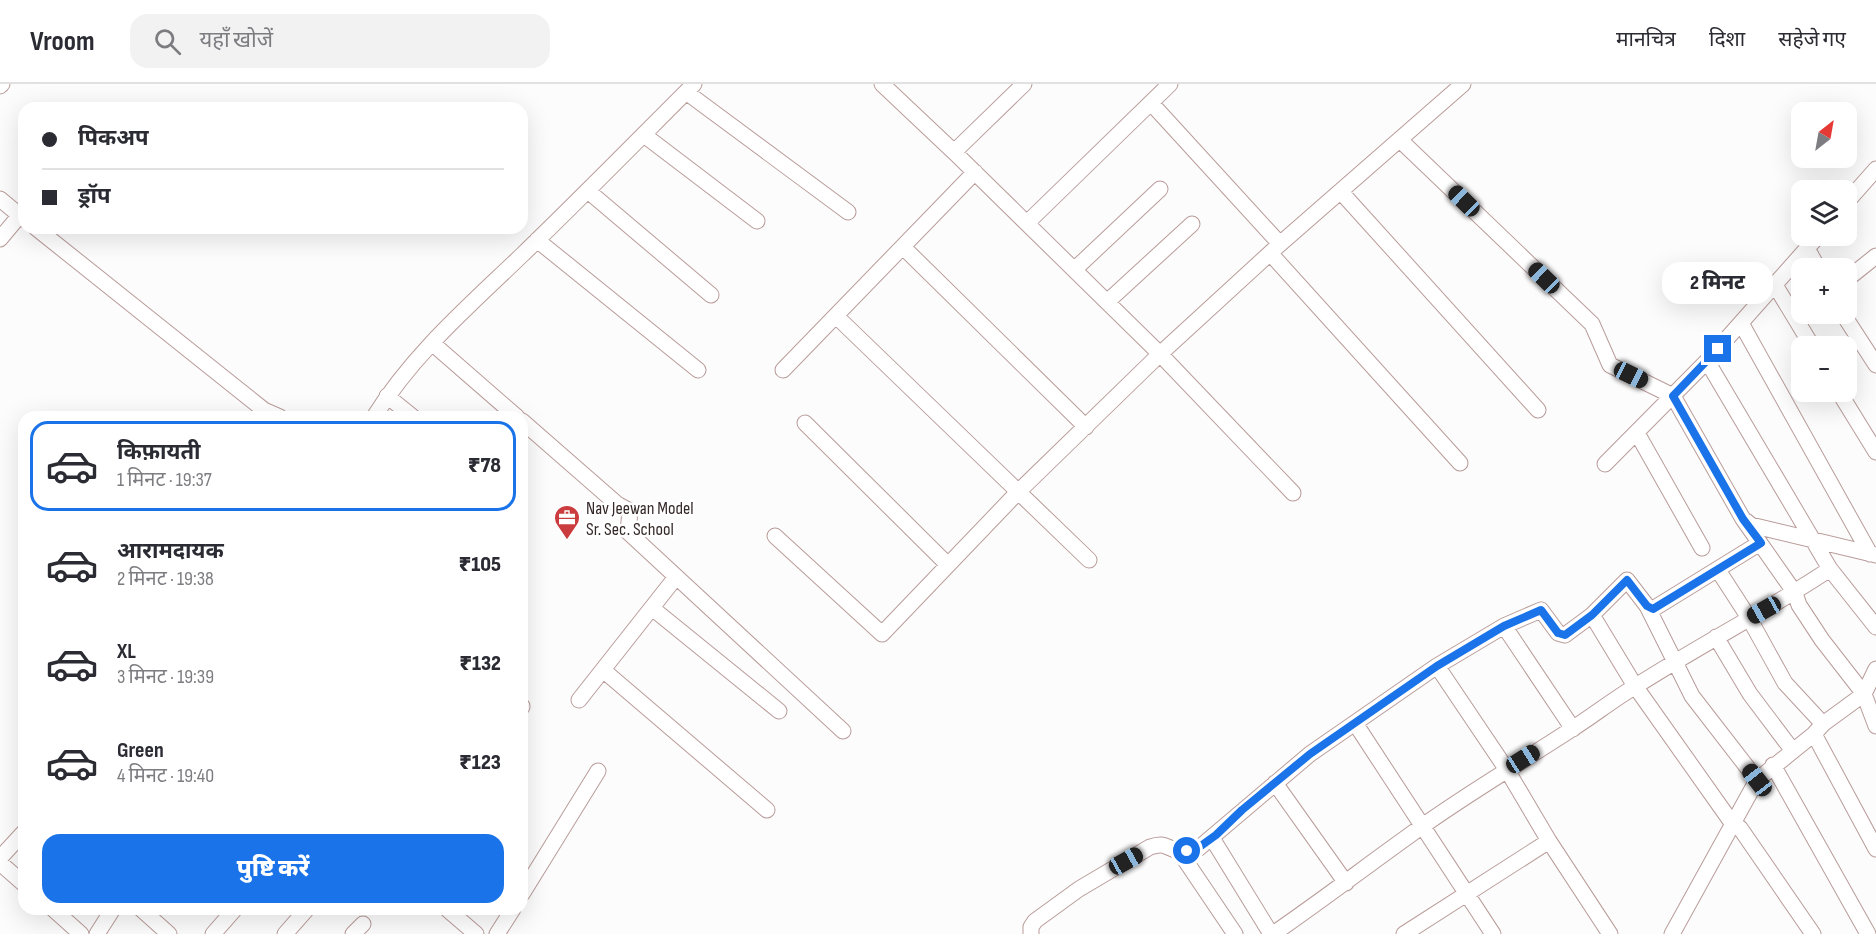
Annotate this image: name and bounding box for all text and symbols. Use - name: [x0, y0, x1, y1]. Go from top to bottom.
- search box: [130, 14, 550, 68]
- text: Vroom: [30, 25, 94, 58]
- icon: search: [151, 25, 184, 58]
- text: यहाँ खोजें: [199, 27, 273, 54]
- text: मानचित्र: [1616, 27, 1676, 52]
- text: दिशा: [1709, 27, 1745, 52]
- text: सहेजे गए: [1778, 27, 1846, 52]
- north arrow: [1791, 102, 1857, 168]
- map controls: [1791, 102, 1857, 402]
- text: पिकअप: [78, 125, 149, 152]
- button: layers: [1791, 180, 1857, 246]
- car: [1445, 182, 1483, 220]
- text: ड्रॉप: [78, 183, 111, 210]
- button: +: [1791, 258, 1857, 324]
- car: [1525, 259, 1563, 297]
- callout: 2 मिनट: [1662, 262, 1774, 304]
- text: 2 मिनट: [1690, 271, 1745, 295]
- route end: [1704, 335, 1731, 362]
- button: −: [1791, 336, 1857, 402]
- car: [1611, 359, 1651, 391]
- icon: car: [45, 439, 99, 493]
- text: किफ़ायती: [117, 439, 201, 466]
- text: ₹78: [468, 452, 501, 479]
- text: 1 मिनट · 19:37: [117, 468, 212, 492]
- place label: Nav Jeewan Model Sr. Sec. School: [586, 498, 694, 540]
- office icon: Nav Jeewan Model Sr. Sec. School: [552, 503, 582, 541]
- icon: car: [45, 538, 99, 592]
- text: आरामदायक: [117, 538, 224, 565]
- text: ₹105: [458, 551, 501, 578]
- text: 2 मिनट · 19:38: [117, 567, 214, 591]
- car: [1744, 593, 1784, 627]
- icon: car: [45, 637, 99, 691]
- text: XL: [117, 638, 136, 665]
- text: ₹132: [459, 650, 501, 677]
- text: 3 मिनट · 19:39: [117, 665, 214, 689]
- icon: car: [45, 736, 99, 790]
- text: Green: [117, 737, 164, 764]
- car: [1503, 742, 1543, 776]
- text: ₹123: [459, 749, 501, 776]
- car: [1739, 760, 1775, 800]
- text: 4 मिनट · 19:40: [117, 764, 214, 788]
- button: पुष्टि करें: [42, 834, 504, 903]
- route start: [1173, 837, 1200, 864]
- car: [1106, 844, 1146, 878]

